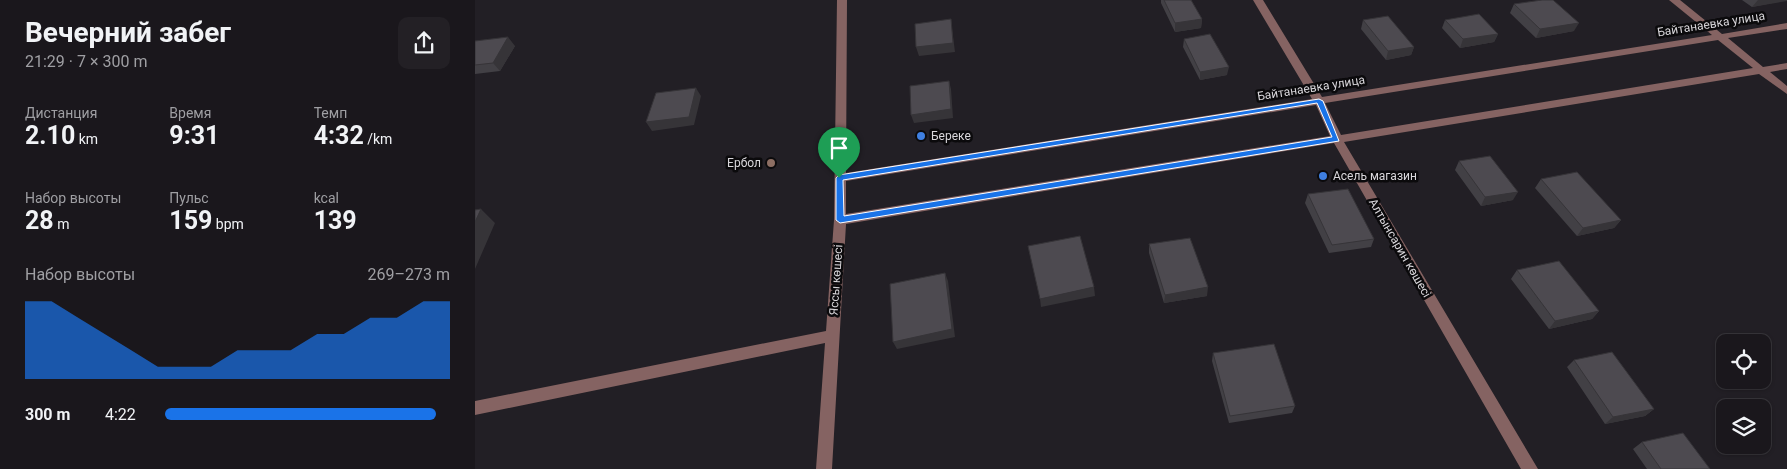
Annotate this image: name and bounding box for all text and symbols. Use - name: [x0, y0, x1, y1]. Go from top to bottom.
- street label: Байтанаевка улица: [1656, 9, 1766, 39]
- text: Вечерний забег: [25, 16, 231, 49]
- button: share: [398, 17, 450, 69]
- text: 21:29 · 7 × 300 m: [25, 52, 147, 71]
- street label: Байтанаевка улица: [1256, 73, 1366, 103]
- text: Дистанция: [25, 105, 97, 121]
- text: Время: [169, 105, 211, 121]
- text: Темп: [314, 105, 347, 121]
- text: 2.10: [25, 121, 75, 150]
- text: 9:31: [169, 121, 219, 150]
- text: 4:32: [314, 121, 364, 150]
- pin: [818, 127, 860, 178]
- place label: Береке: [931, 129, 971, 143]
- marker: Береке: [915, 130, 927, 142]
- text: km: [75, 131, 98, 147]
- text: /km: [364, 131, 392, 147]
- icon: arrive: [825, 134, 853, 162]
- place label: Ербол: [727, 156, 761, 170]
- marker: Ербол: [765, 157, 777, 169]
- place label: Асель магазин: [1333, 169, 1417, 183]
- marker: Асель магазин: [1317, 170, 1329, 182]
- text: Набор высоты: [25, 190, 121, 206]
- text: Пульс: [169, 190, 209, 206]
- text: kcal: [314, 190, 339, 206]
- street label: Алтынсарин көшесі: [1366, 196, 1434, 300]
- text: 28: [25, 206, 54, 235]
- text: 159: [169, 206, 212, 235]
- text: 139: [314, 206, 357, 235]
- text: m: [54, 216, 69, 232]
- text: bpm: [212, 216, 244, 232]
- street label: Яссы көшесі: [827, 244, 845, 316]
- text: Набор высоты: [25, 265, 135, 284]
- text: 269–273 m: [368, 265, 450, 284]
- map controls: [1716, 334, 1771, 454]
- button: locate: [1716, 334, 1771, 389]
- button: layers: [1716, 399, 1771, 454]
- text: 300 m: [25, 405, 70, 424]
- text: 4:22: [105, 405, 136, 424]

